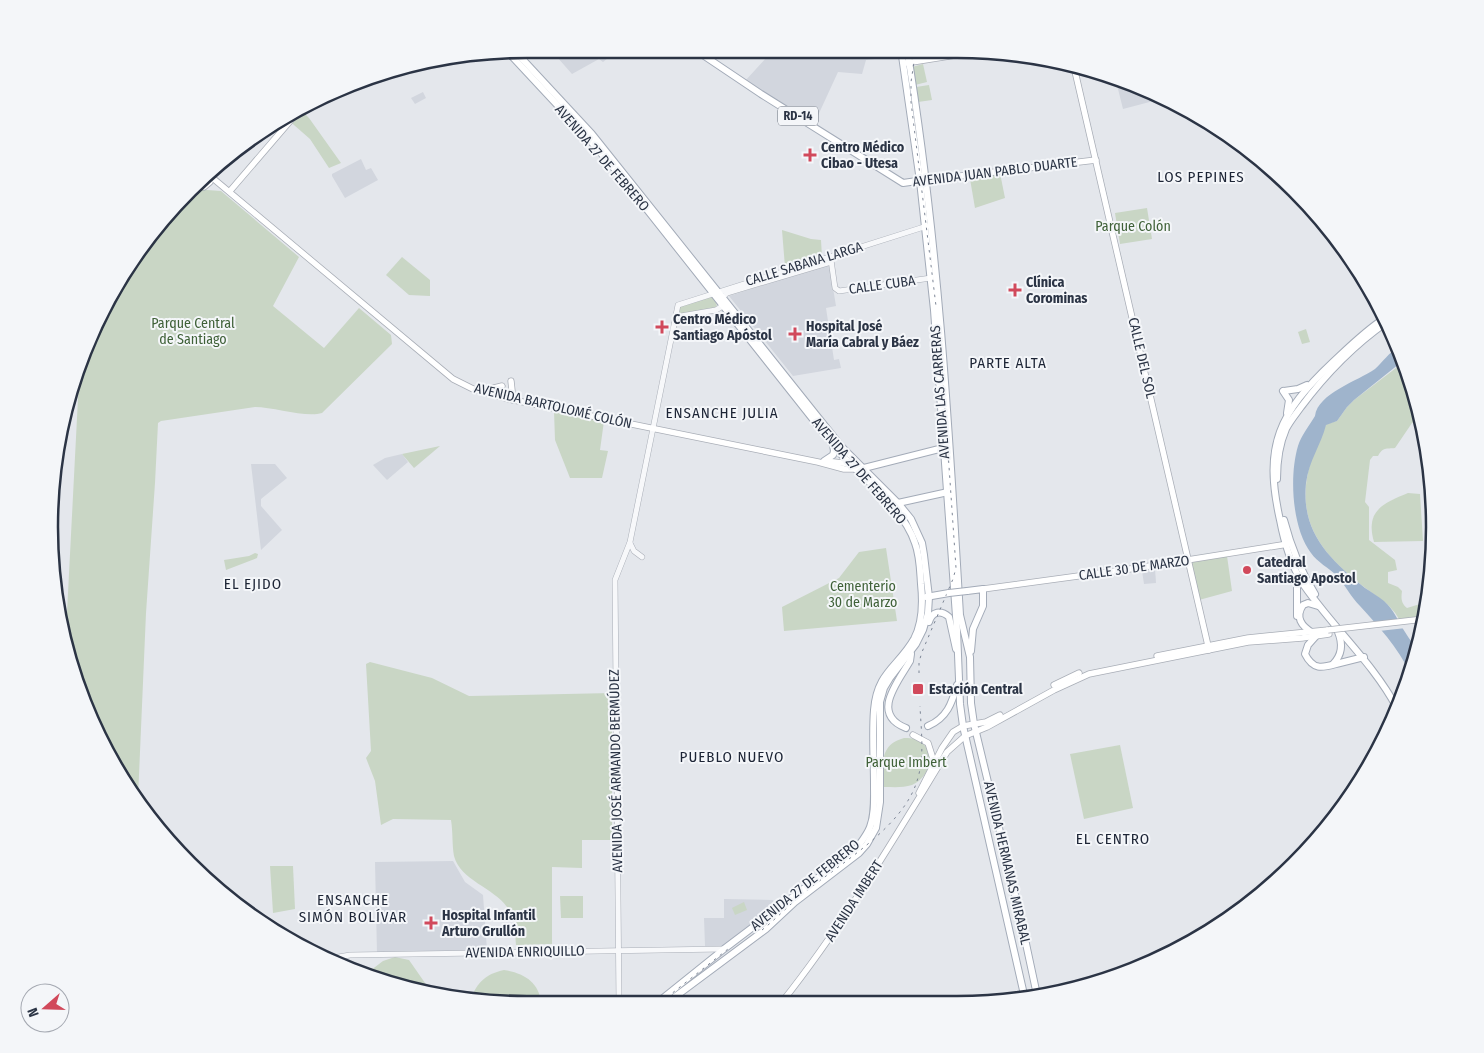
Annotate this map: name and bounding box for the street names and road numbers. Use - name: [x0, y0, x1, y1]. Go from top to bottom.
- street label: AVENIDA 27 DE FEBRERO: [551, 101, 653, 215]
- road number: RD-14: [778, 106, 818, 125]
- street label: AVENIDA JUAN PABLO DUARTE: [912, 153, 1079, 191]
- street label: CALLE SABANA LARGA: [743, 238, 865, 290]
- street label: CALLE CUBA: [848, 272, 917, 298]
- street label: CALLE DEL SOL: [1124, 316, 1160, 400]
- street label: AVENIDA LAS CARRERAS: [927, 325, 953, 459]
- street label: AVENIDA BARTOLOMÉ COLÓN: [472, 379, 634, 432]
- street label: AVENIDA 27 DE FEBRERO: [808, 414, 910, 528]
- street label: CALLE 30 DE MARZO: [1078, 552, 1191, 584]
- street label: AVENIDA JOSÉ ARMANDO BERMÚDEZ: [605, 669, 626, 873]
- street label: AVENIDA HERMANAS MIRABAL: [980, 779, 1034, 947]
- street label: AVENIDA 27 DE FEBRERO: [747, 836, 863, 934]
- street label: AVENIDA IMBERT: [821, 857, 887, 945]
- street label: AVENIDA ENRIQUILLO: [465, 942, 585, 962]

